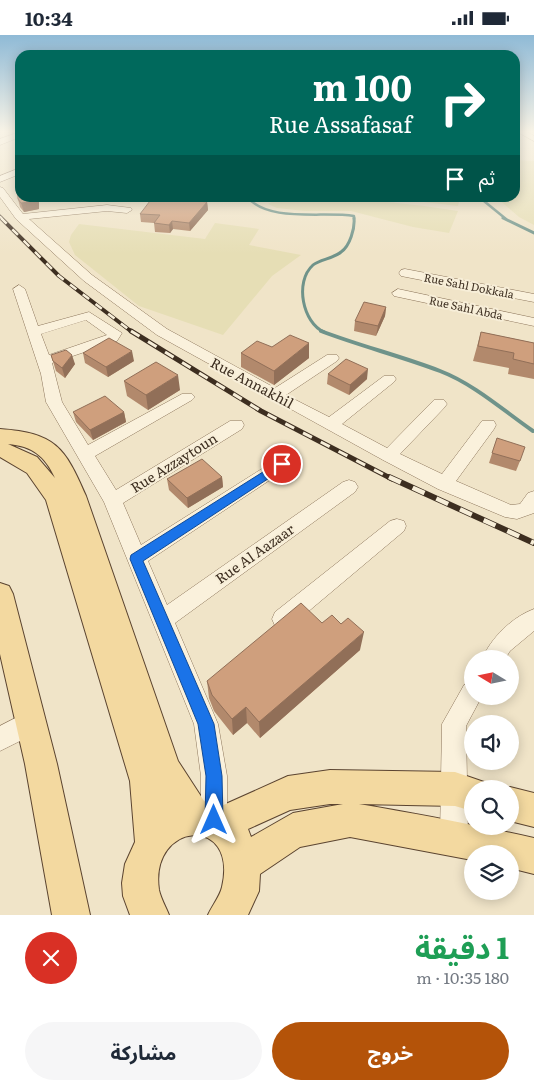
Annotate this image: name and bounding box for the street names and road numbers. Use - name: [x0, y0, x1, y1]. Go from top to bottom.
- street label: Rue Sahl Dokkala: [423, 268, 516, 302]
- street label: Rue Sahl Abda: [428, 291, 505, 323]
- street label: Rue Annakhil: [207, 352, 298, 413]
- street label: Rue Azzaytoun: [126, 427, 221, 497]
- street label: Rue Al Aazaar: [211, 518, 298, 588]

